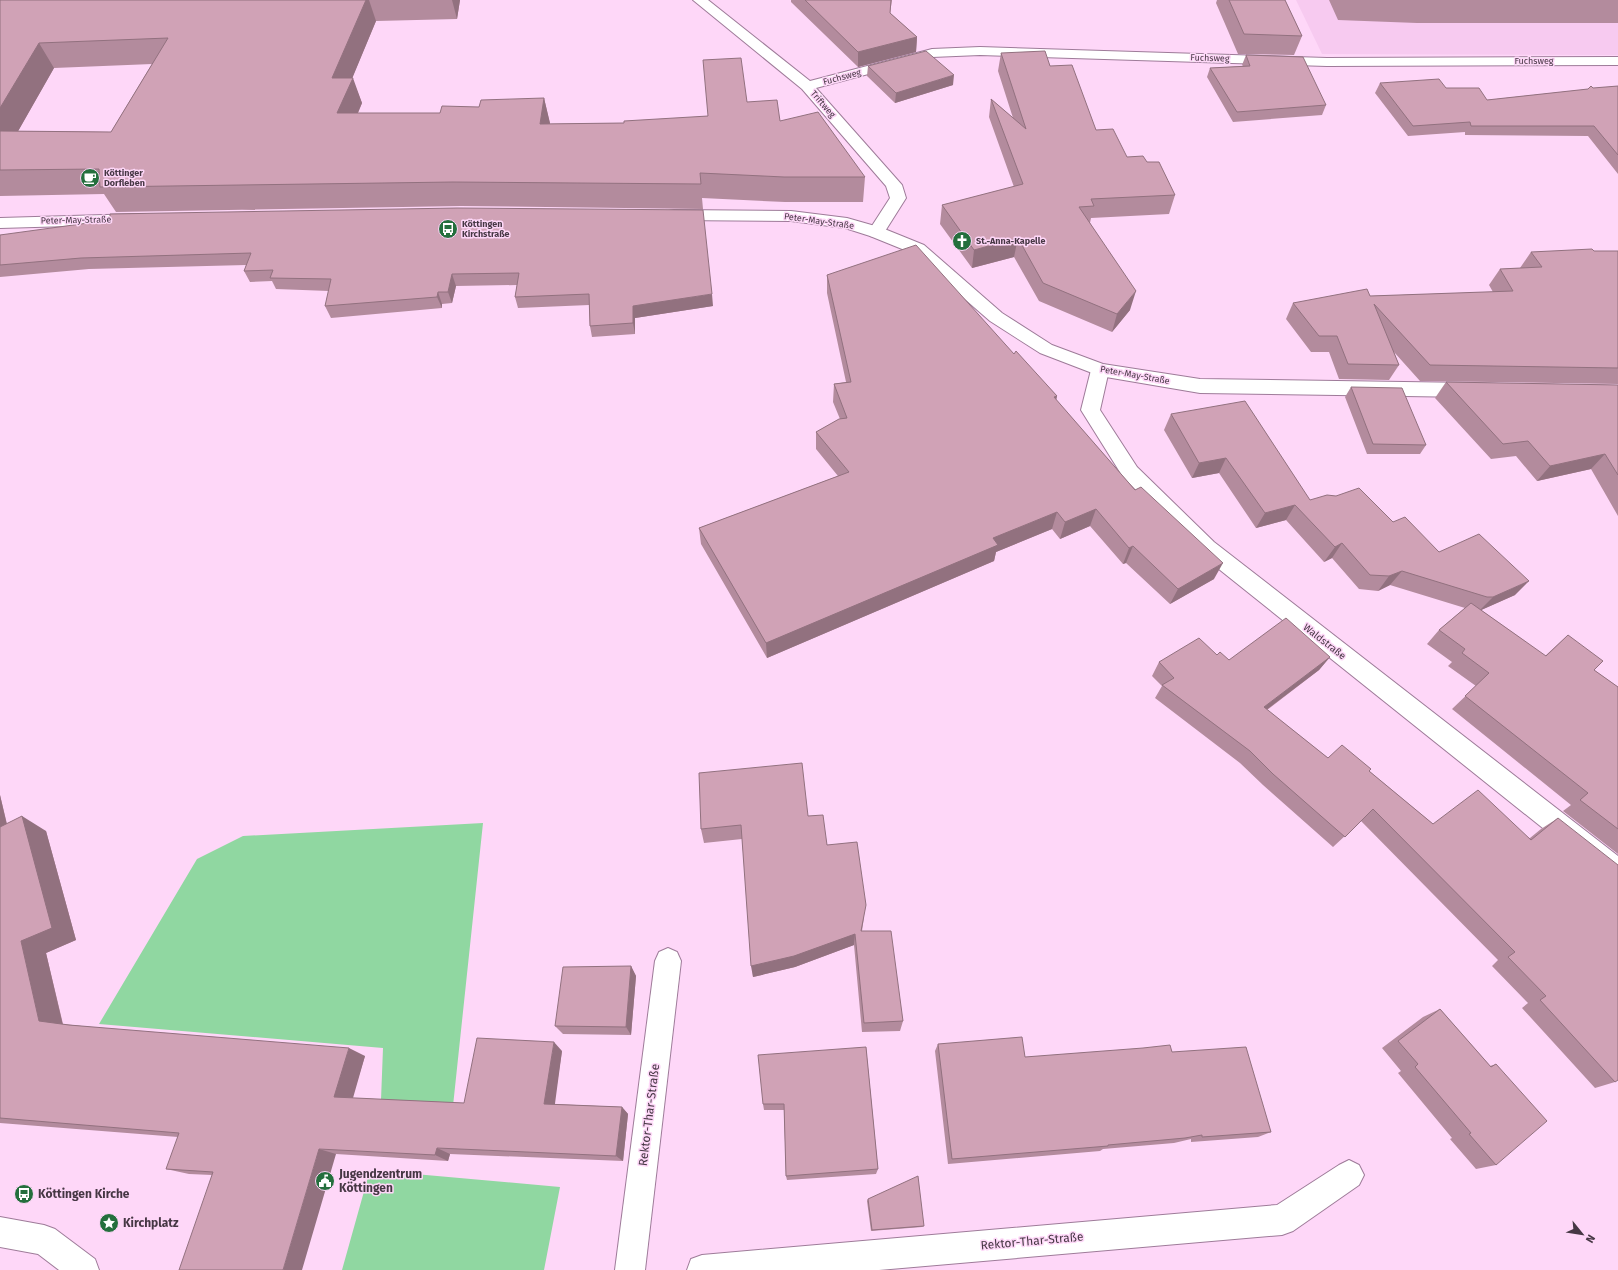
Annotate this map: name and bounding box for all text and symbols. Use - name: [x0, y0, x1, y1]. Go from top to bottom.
- street label: Fuchsweg: [1190, 52, 1230, 64]
- street label: Fuchsweg: [1514, 56, 1554, 66]
- street label: Fuchsweg: [822, 67, 862, 87]
- street label: Triftweg: [808, 88, 838, 120]
- cafe icon: Köttinger Dorfleben: [79, 167, 101, 189]
- place label: Köttinger Dorfleben: [104, 168, 145, 188]
- street label: Peter-May-Straße: [783, 211, 855, 231]
- street label: Peter-May-Straße: [41, 214, 111, 226]
- bus stop icon: Köttingen Kirchstraße: [437, 218, 459, 240]
- place label: Köttingen Kirchstraße: [462, 219, 510, 239]
- church icon: St.-Anna-Kapelle: [951, 230, 973, 252]
- place label: St.-Anna-Kapelle: [976, 236, 1045, 246]
- street label: Peter-May-Straße: [1099, 364, 1171, 386]
- street label: Waldstraße: [1301, 621, 1348, 662]
- street label: Rektor-Thar-Straße: [636, 1063, 662, 1167]
- place label: Jugendzentrum Köttingen: [338, 1167, 422, 1195]
- public building icon: Jugendzentrum Köttingen: [314, 1170, 336, 1192]
- bus stop icon: Köttingen Kirche: [13, 1183, 35, 1205]
- place label: Köttingen Kirche: [38, 1187, 130, 1201]
- place icon: Kirchplatz: [98, 1212, 120, 1234]
- north arrow: [1562, 1214, 1602, 1254]
- place label: Kirchplatz: [123, 1216, 179, 1230]
- street label: Rektor-Thar-Straße: [980, 1230, 1084, 1252]
- text: N: [1583, 1232, 1598, 1245]

